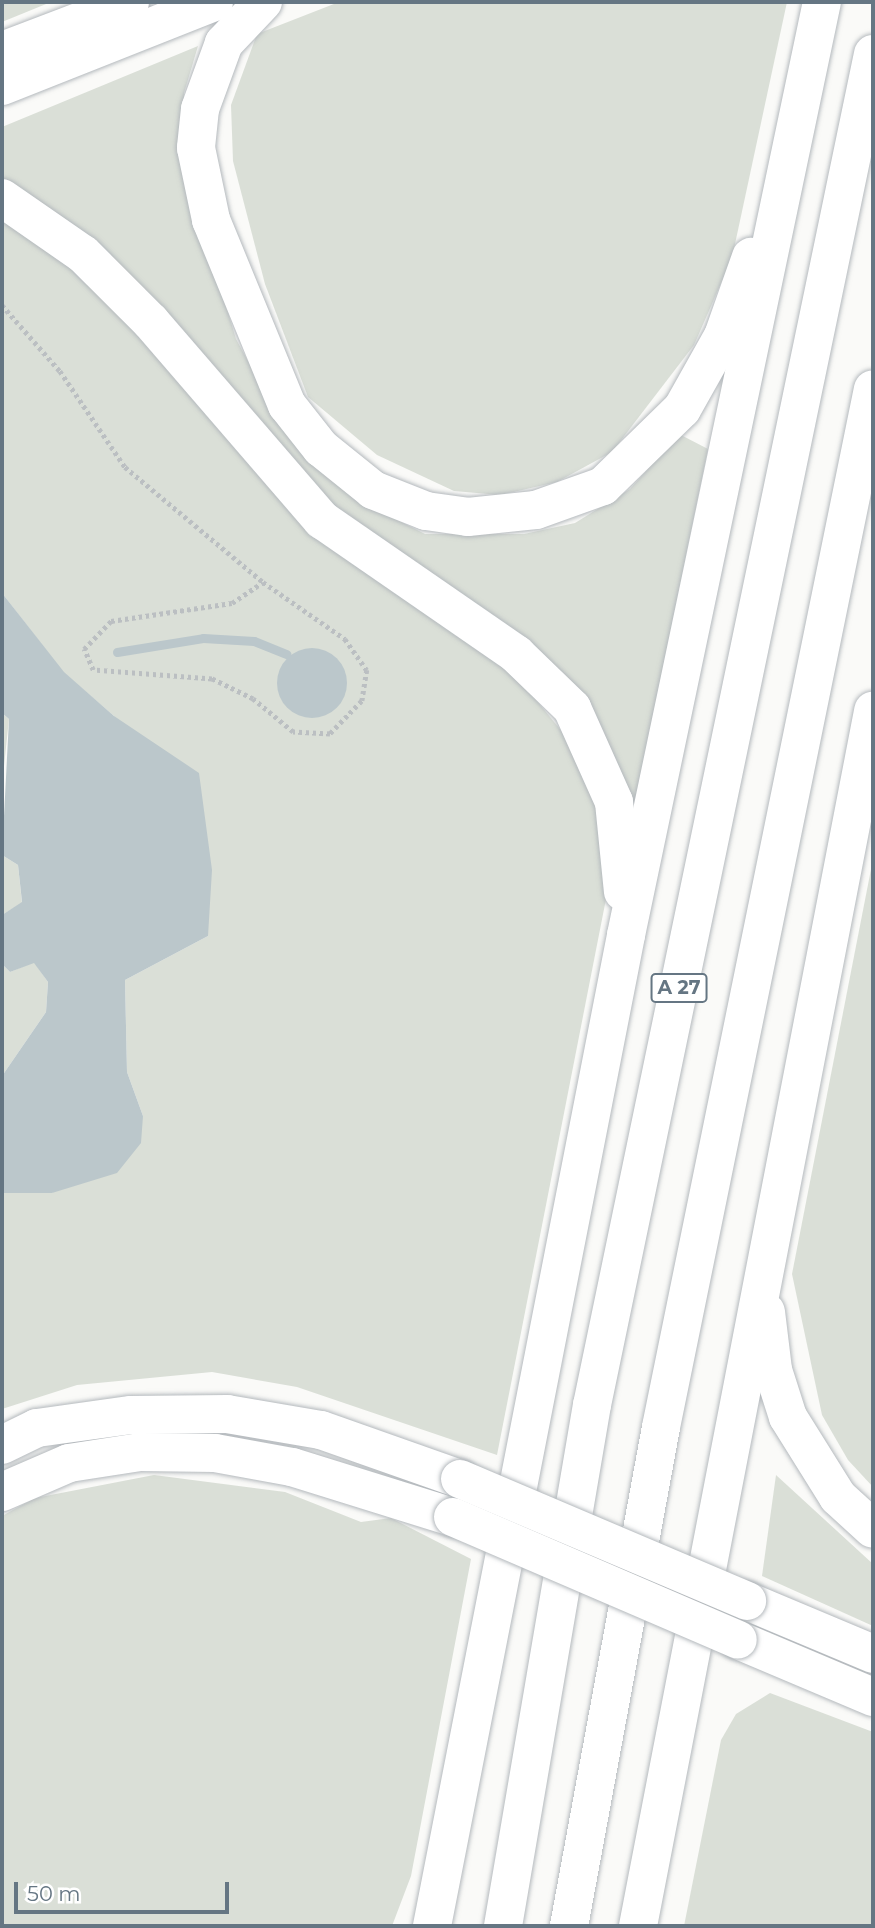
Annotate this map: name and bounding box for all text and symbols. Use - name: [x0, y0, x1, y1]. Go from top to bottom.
- road number: A 27: [649, 972, 709, 1004]
- scale bar: [18, 1868, 233, 1912]
- text: 50 m: [27, 1881, 81, 1906]

